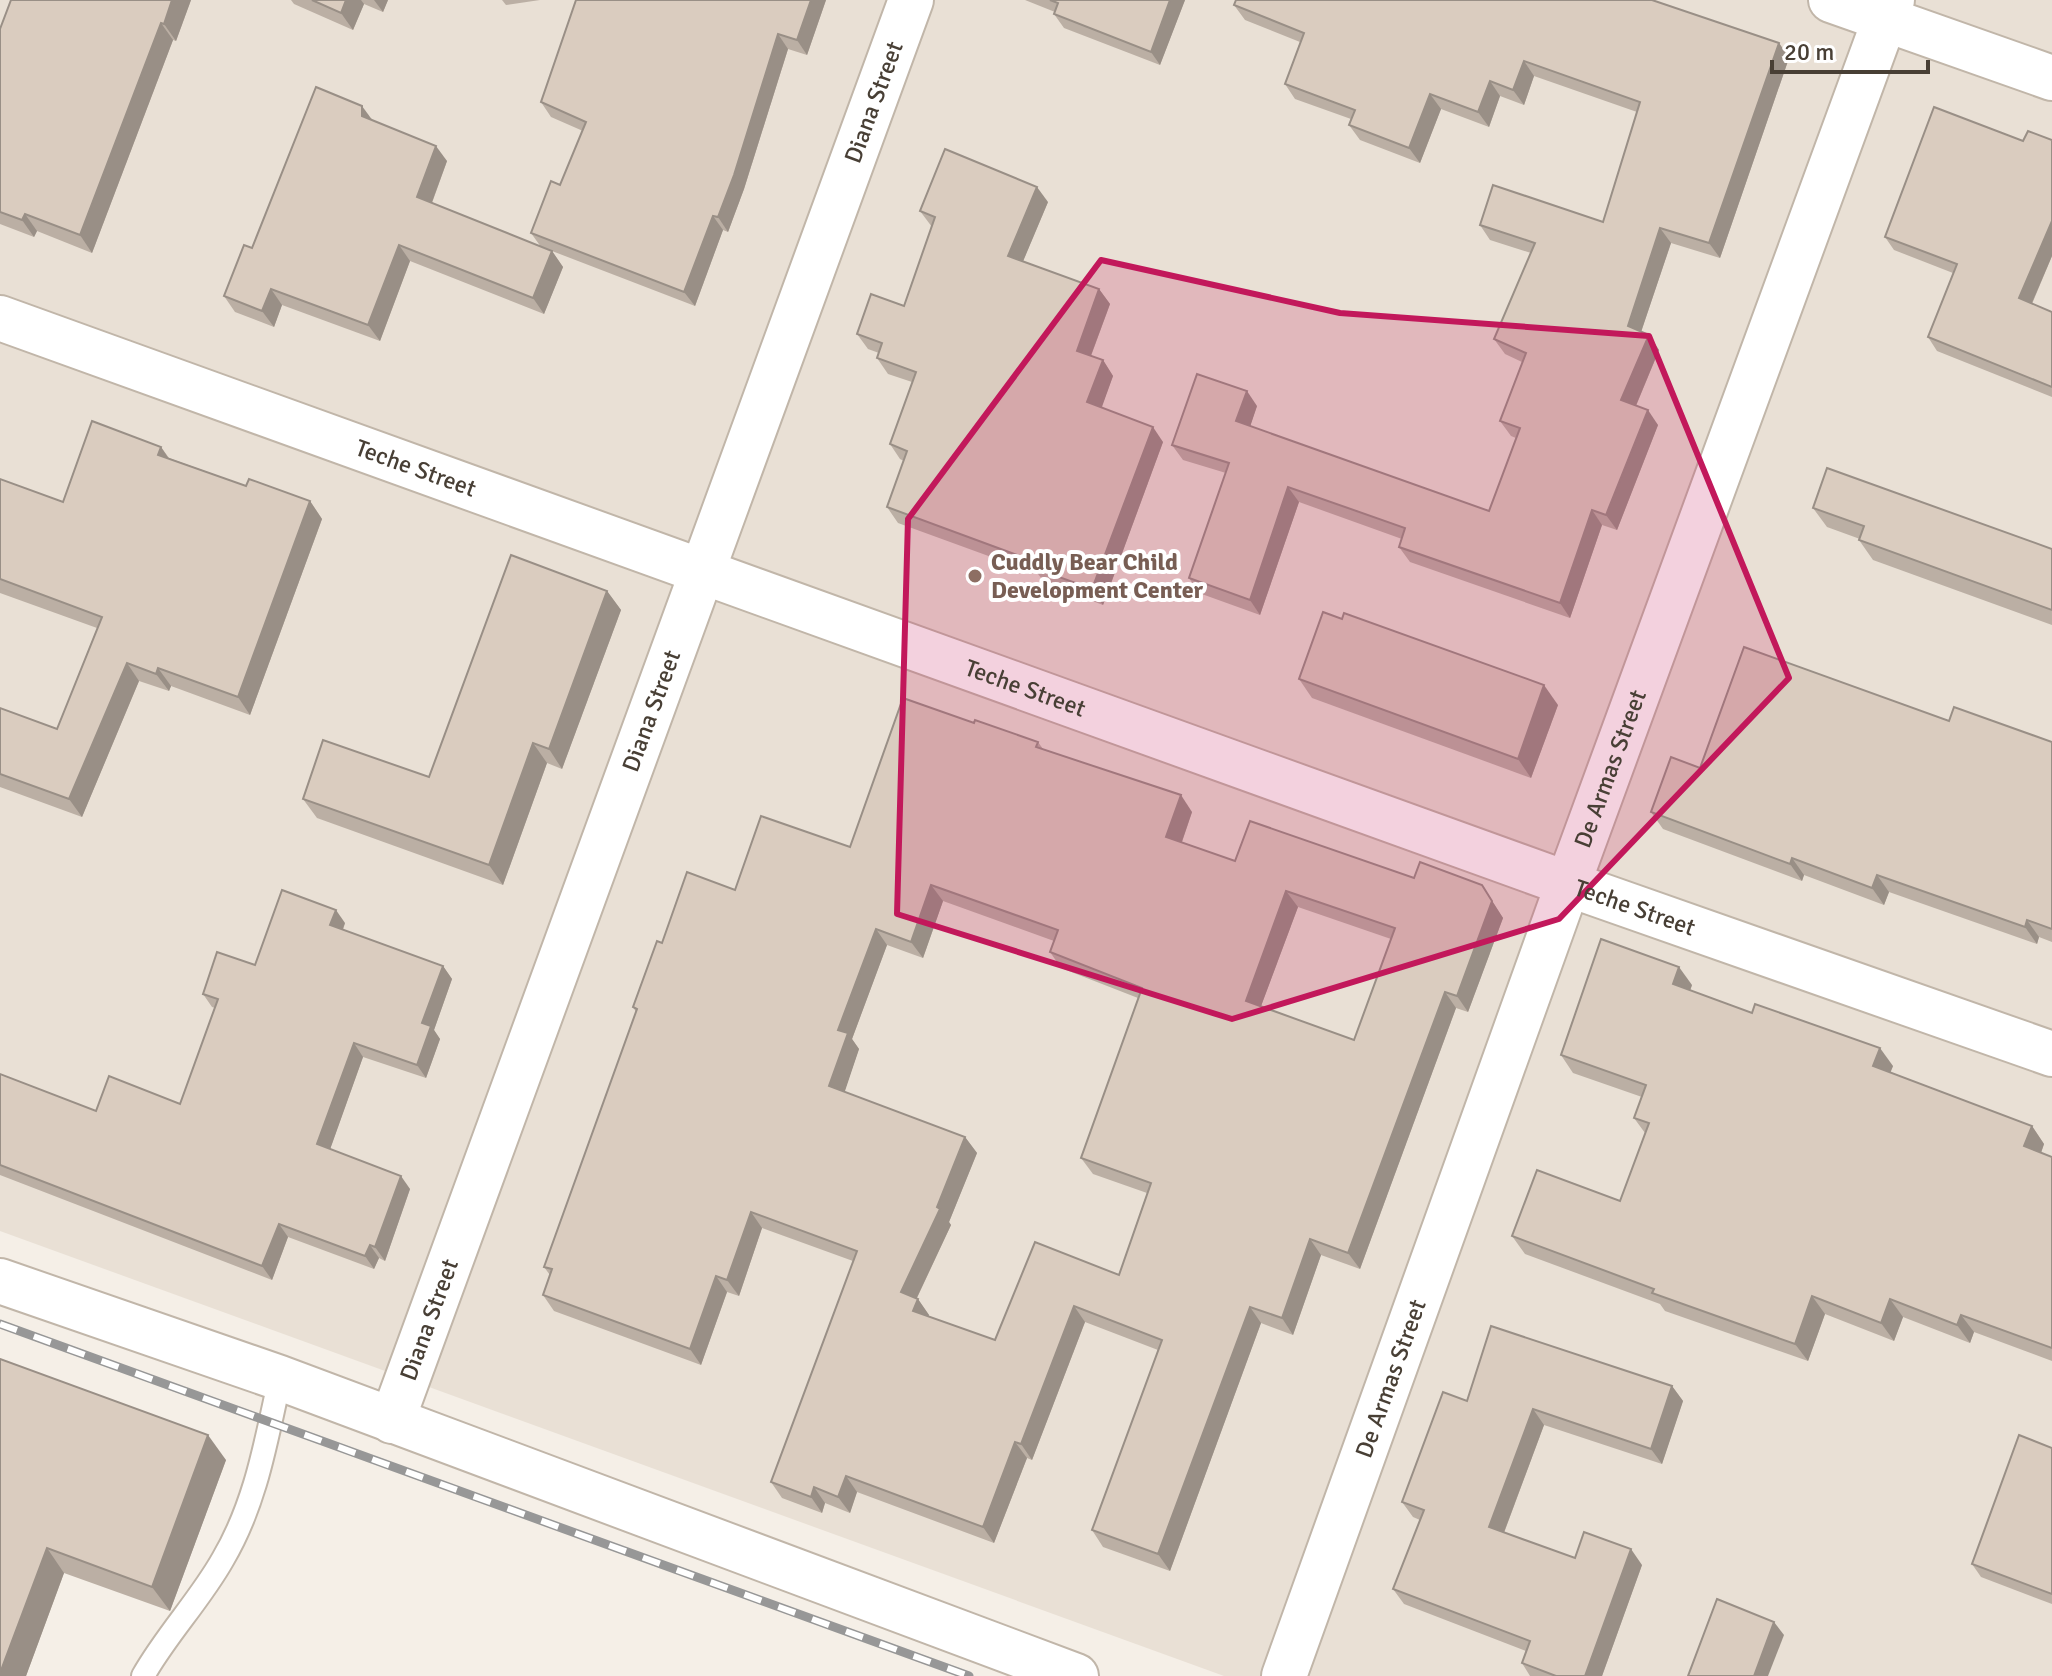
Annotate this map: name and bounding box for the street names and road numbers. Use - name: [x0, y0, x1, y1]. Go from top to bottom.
- street label: Diana Street: [838, 37, 910, 167]
- street label: Teche Street: [351, 433, 480, 504]
- street label: Diana Street: [615, 646, 687, 776]
- street label: Teche Street: [961, 653, 1090, 724]
- street label: De Armas Street: [1568, 686, 1653, 852]
- street label: Teche Street: [1570, 872, 1699, 943]
- street label: Diana Street: [393, 1255, 465, 1385]
- street label: De Armas Street: [1349, 1295, 1433, 1462]

